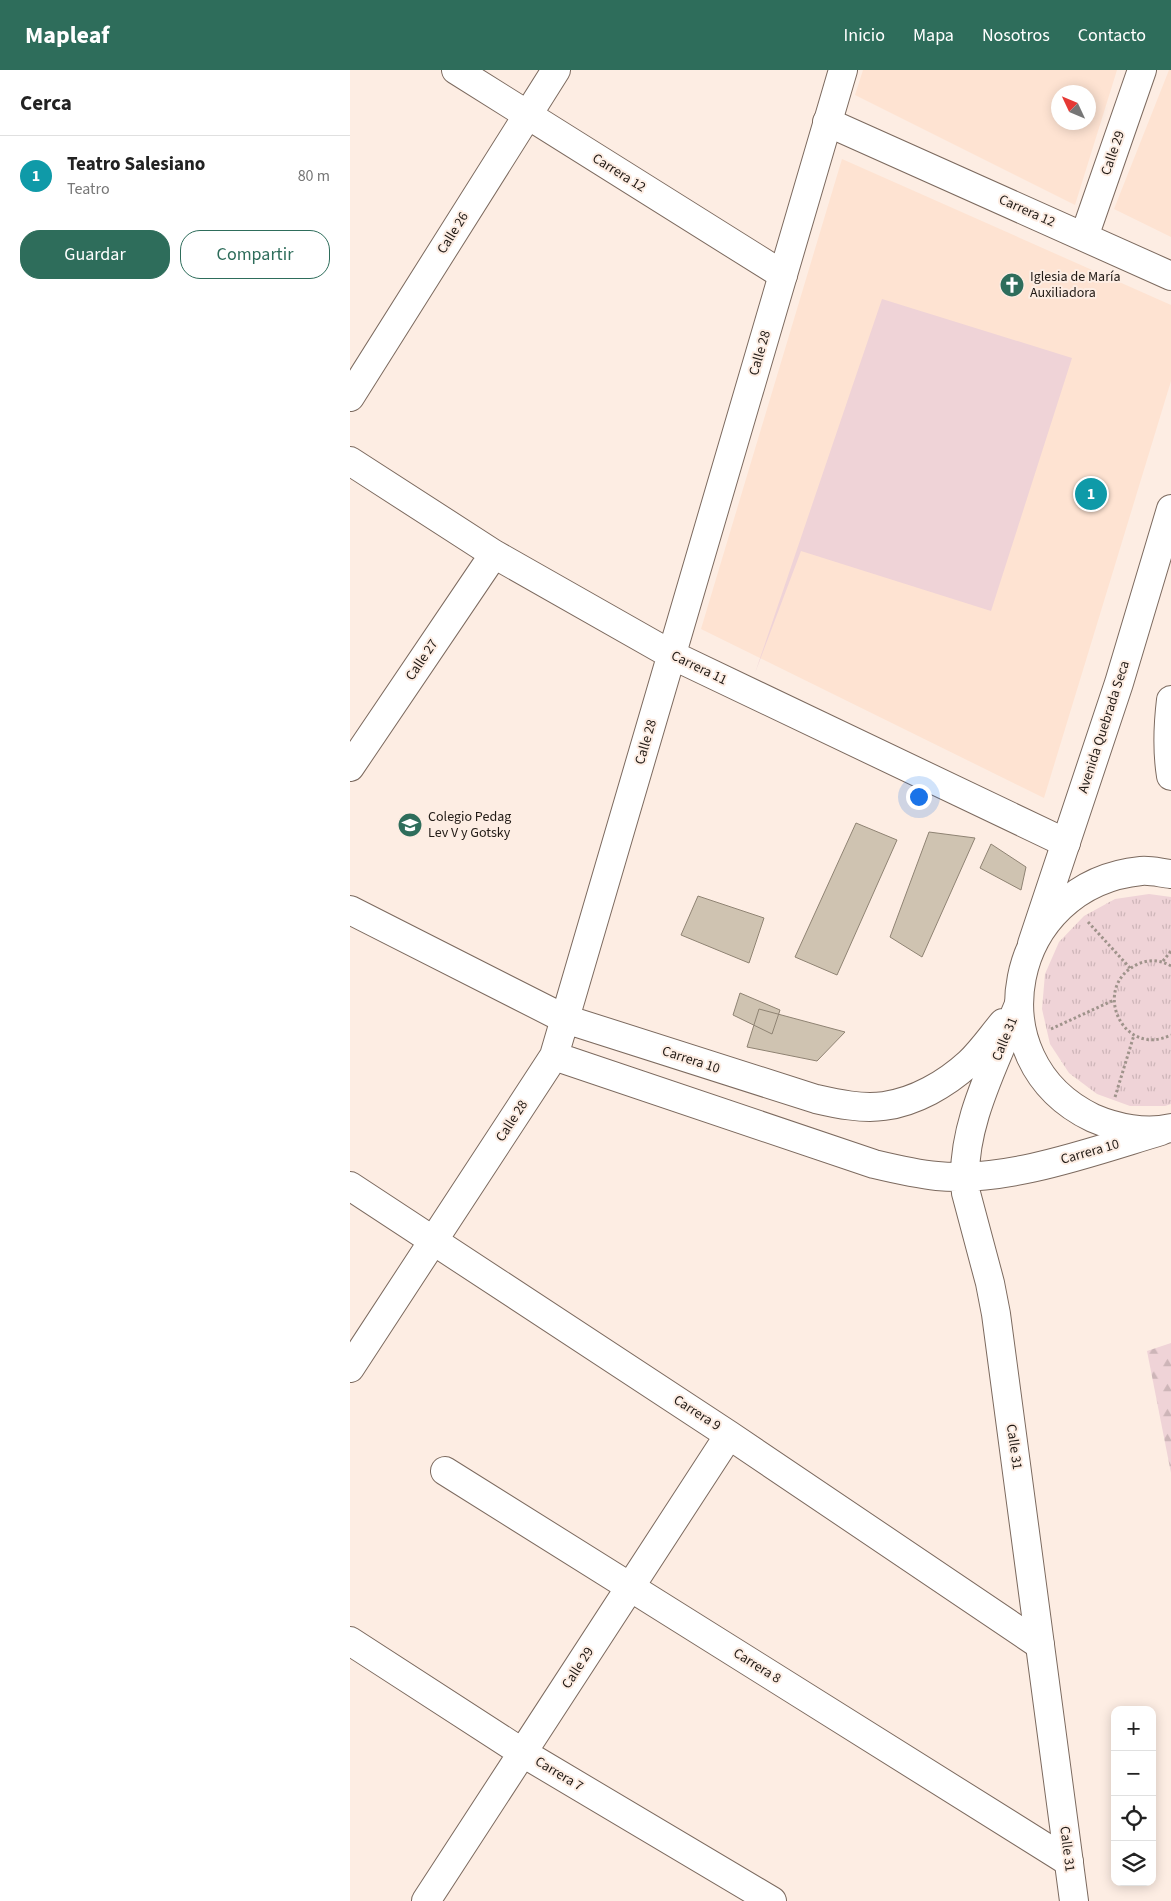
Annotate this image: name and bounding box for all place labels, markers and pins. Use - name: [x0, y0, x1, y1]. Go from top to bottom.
- place label: Iglesia de María Auxiliadora: [1030, 267, 1121, 303]
- church icon: Iglesia de María Auxiliadora: [999, 272, 1025, 298]
- pin: 1: [1075, 475, 1107, 513]
- place label: Colegio Pedag Lev V y Gotsky: [428, 807, 511, 843]
- school or university icon: Colegio Pedag Lev V y Gotsky: [397, 812, 423, 838]

